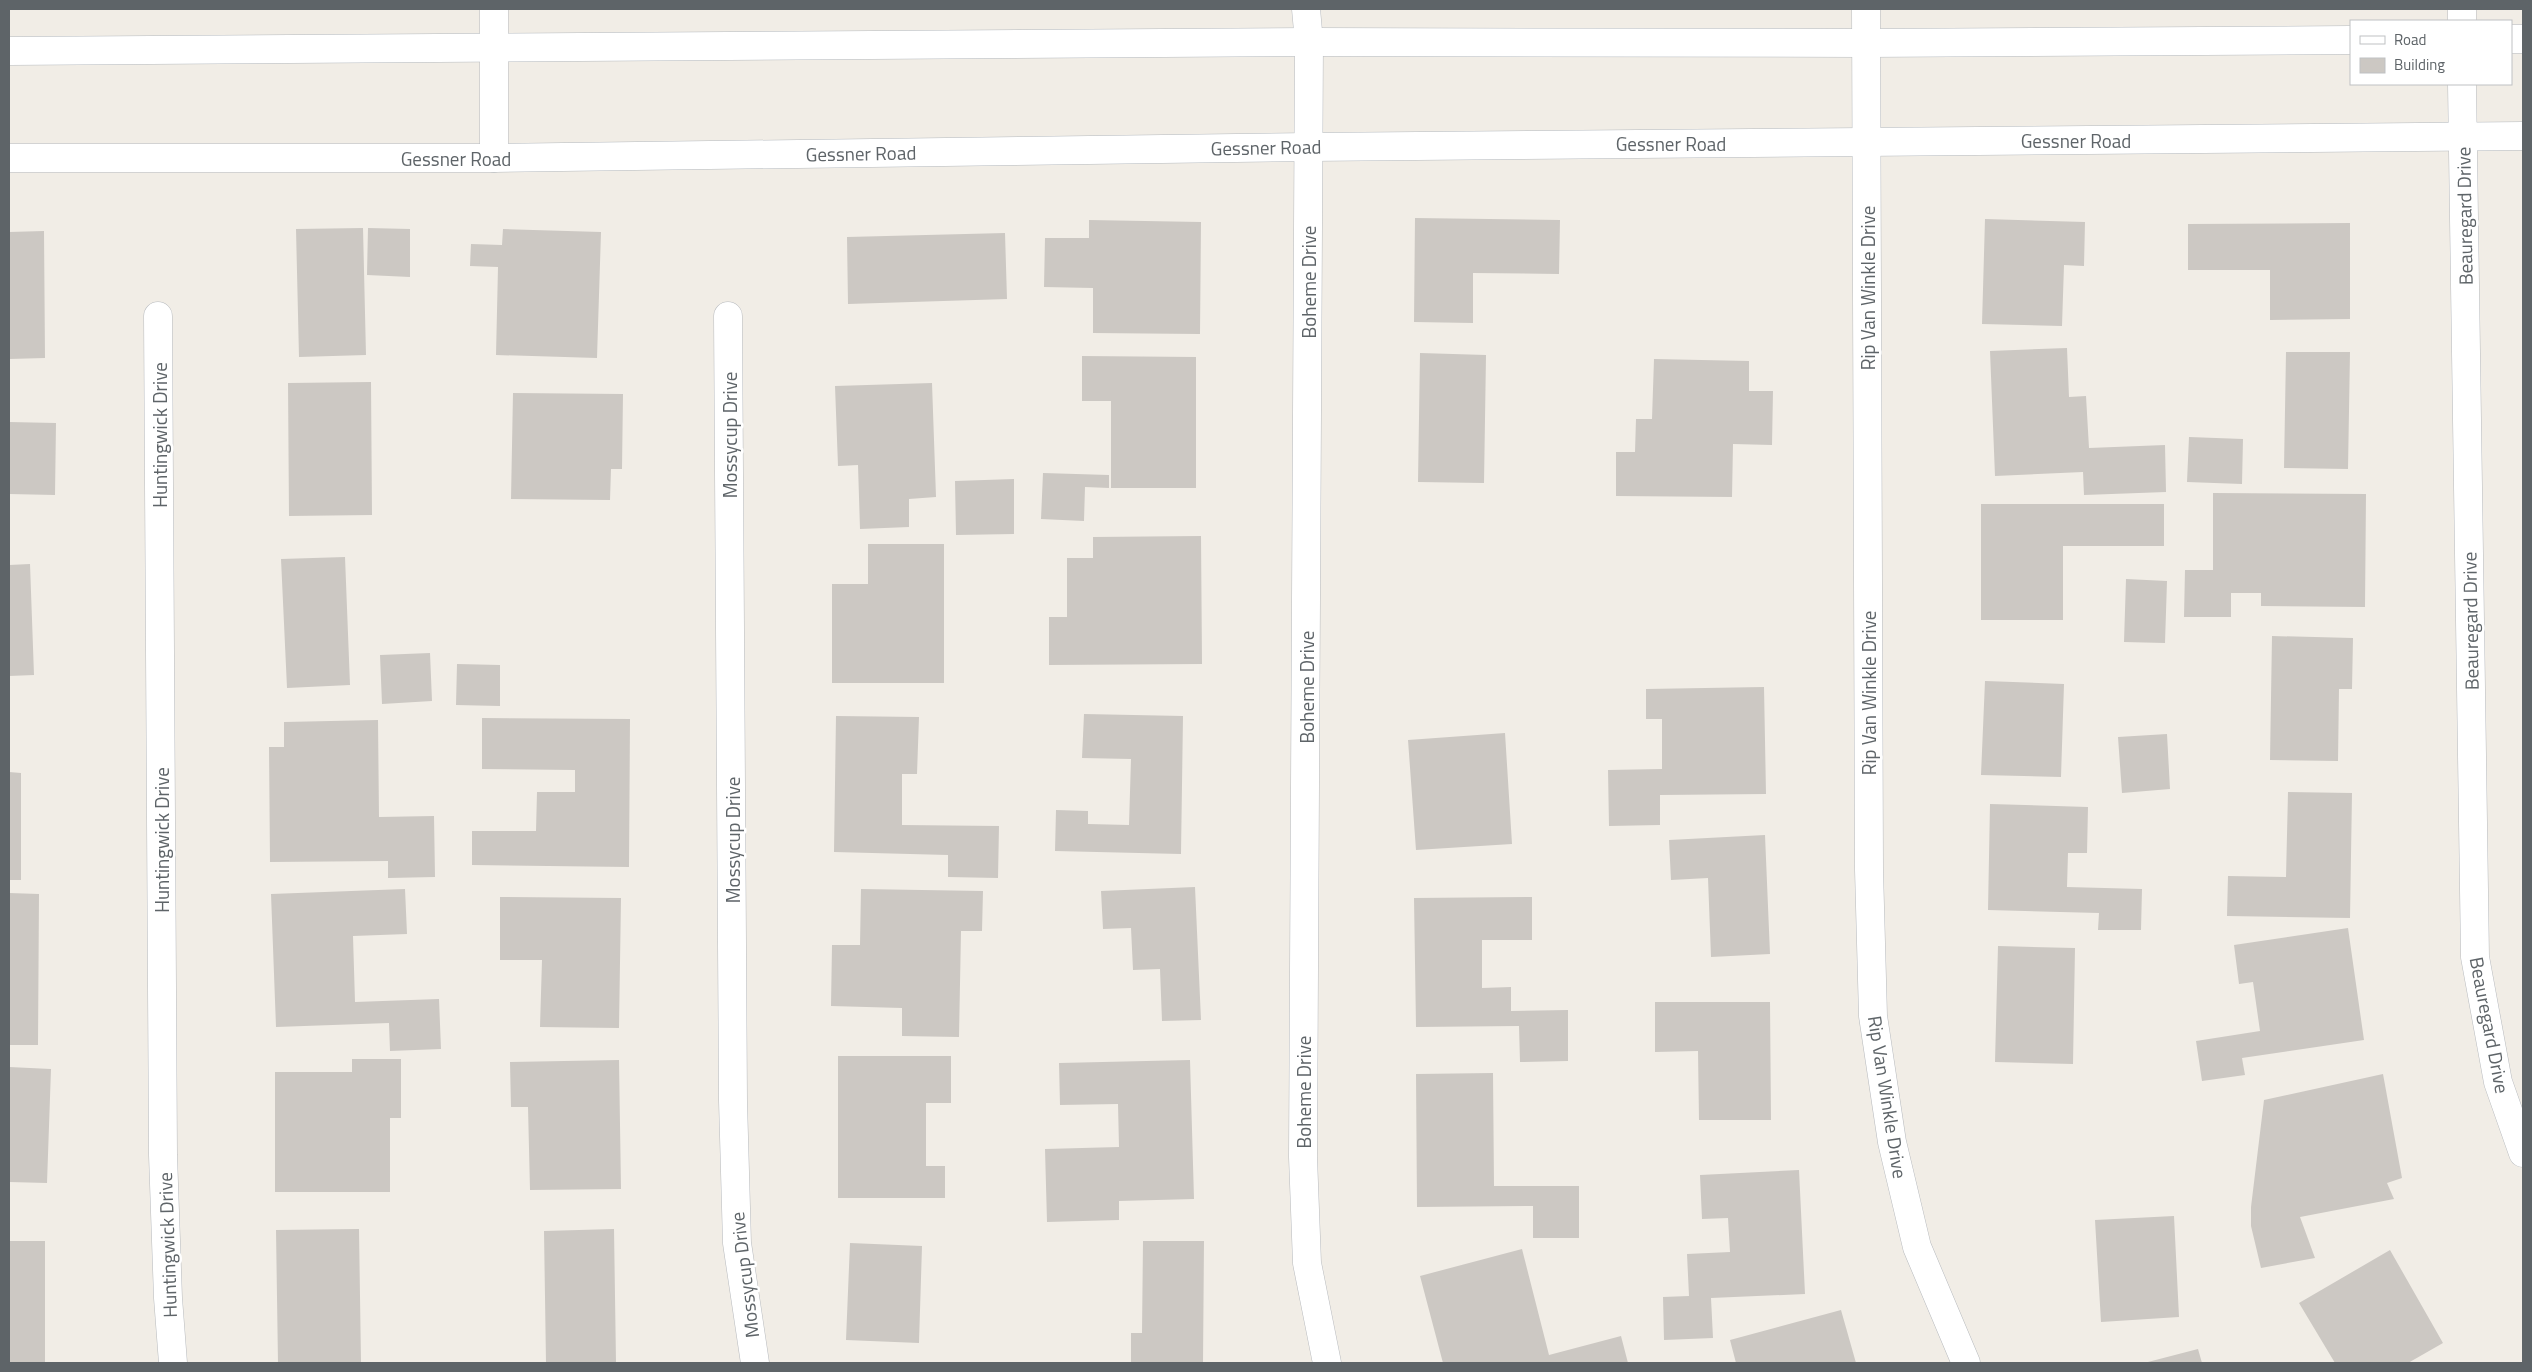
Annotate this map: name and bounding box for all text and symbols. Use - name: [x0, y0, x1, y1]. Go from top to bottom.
- legend: [2350, 20, 2512, 85]
- text: Road: [2394, 28, 2426, 51]
- text: Building: [2394, 53, 2445, 76]
- street label: Gessner Road: [2021, 126, 2131, 155]
- street label: Gessner Road: [1616, 129, 1726, 158]
- street label: Gessner Road: [1210, 132, 1322, 162]
- street label: Gessner Road: [805, 138, 917, 168]
- street label: Gessner Road: [401, 144, 511, 173]
- street label: Beauregard Drive: [2448, 147, 2480, 285]
- street label: Rip Van Winkle Drive: [1853, 206, 1882, 370]
- street label: Boheme Drive: [1294, 226, 1323, 338]
- street label: Huntingwick Drive: [145, 362, 174, 508]
- street label: Mossycup Drive: [715, 372, 744, 498]
- street label: Beauregard Drive: [2454, 552, 2486, 690]
- street label: Rip Van Winkle Drive: [1854, 611, 1883, 775]
- street label: Boheme Drive: [1292, 631, 1321, 743]
- street label: Huntingwick Drive: [147, 767, 176, 913]
- street label: Mossycup Drive: [718, 777, 747, 903]
- street label: Beauregard Drive: [2463, 954, 2517, 1096]
- street label: Rip Van Winkle Drive: [1861, 1013, 1915, 1181]
- street label: Boheme Drive: [1289, 1036, 1318, 1148]
- street label: Huntingwick Drive: [150, 1172, 184, 1318]
- street label: Mossycup Drive: [722, 1210, 766, 1340]

